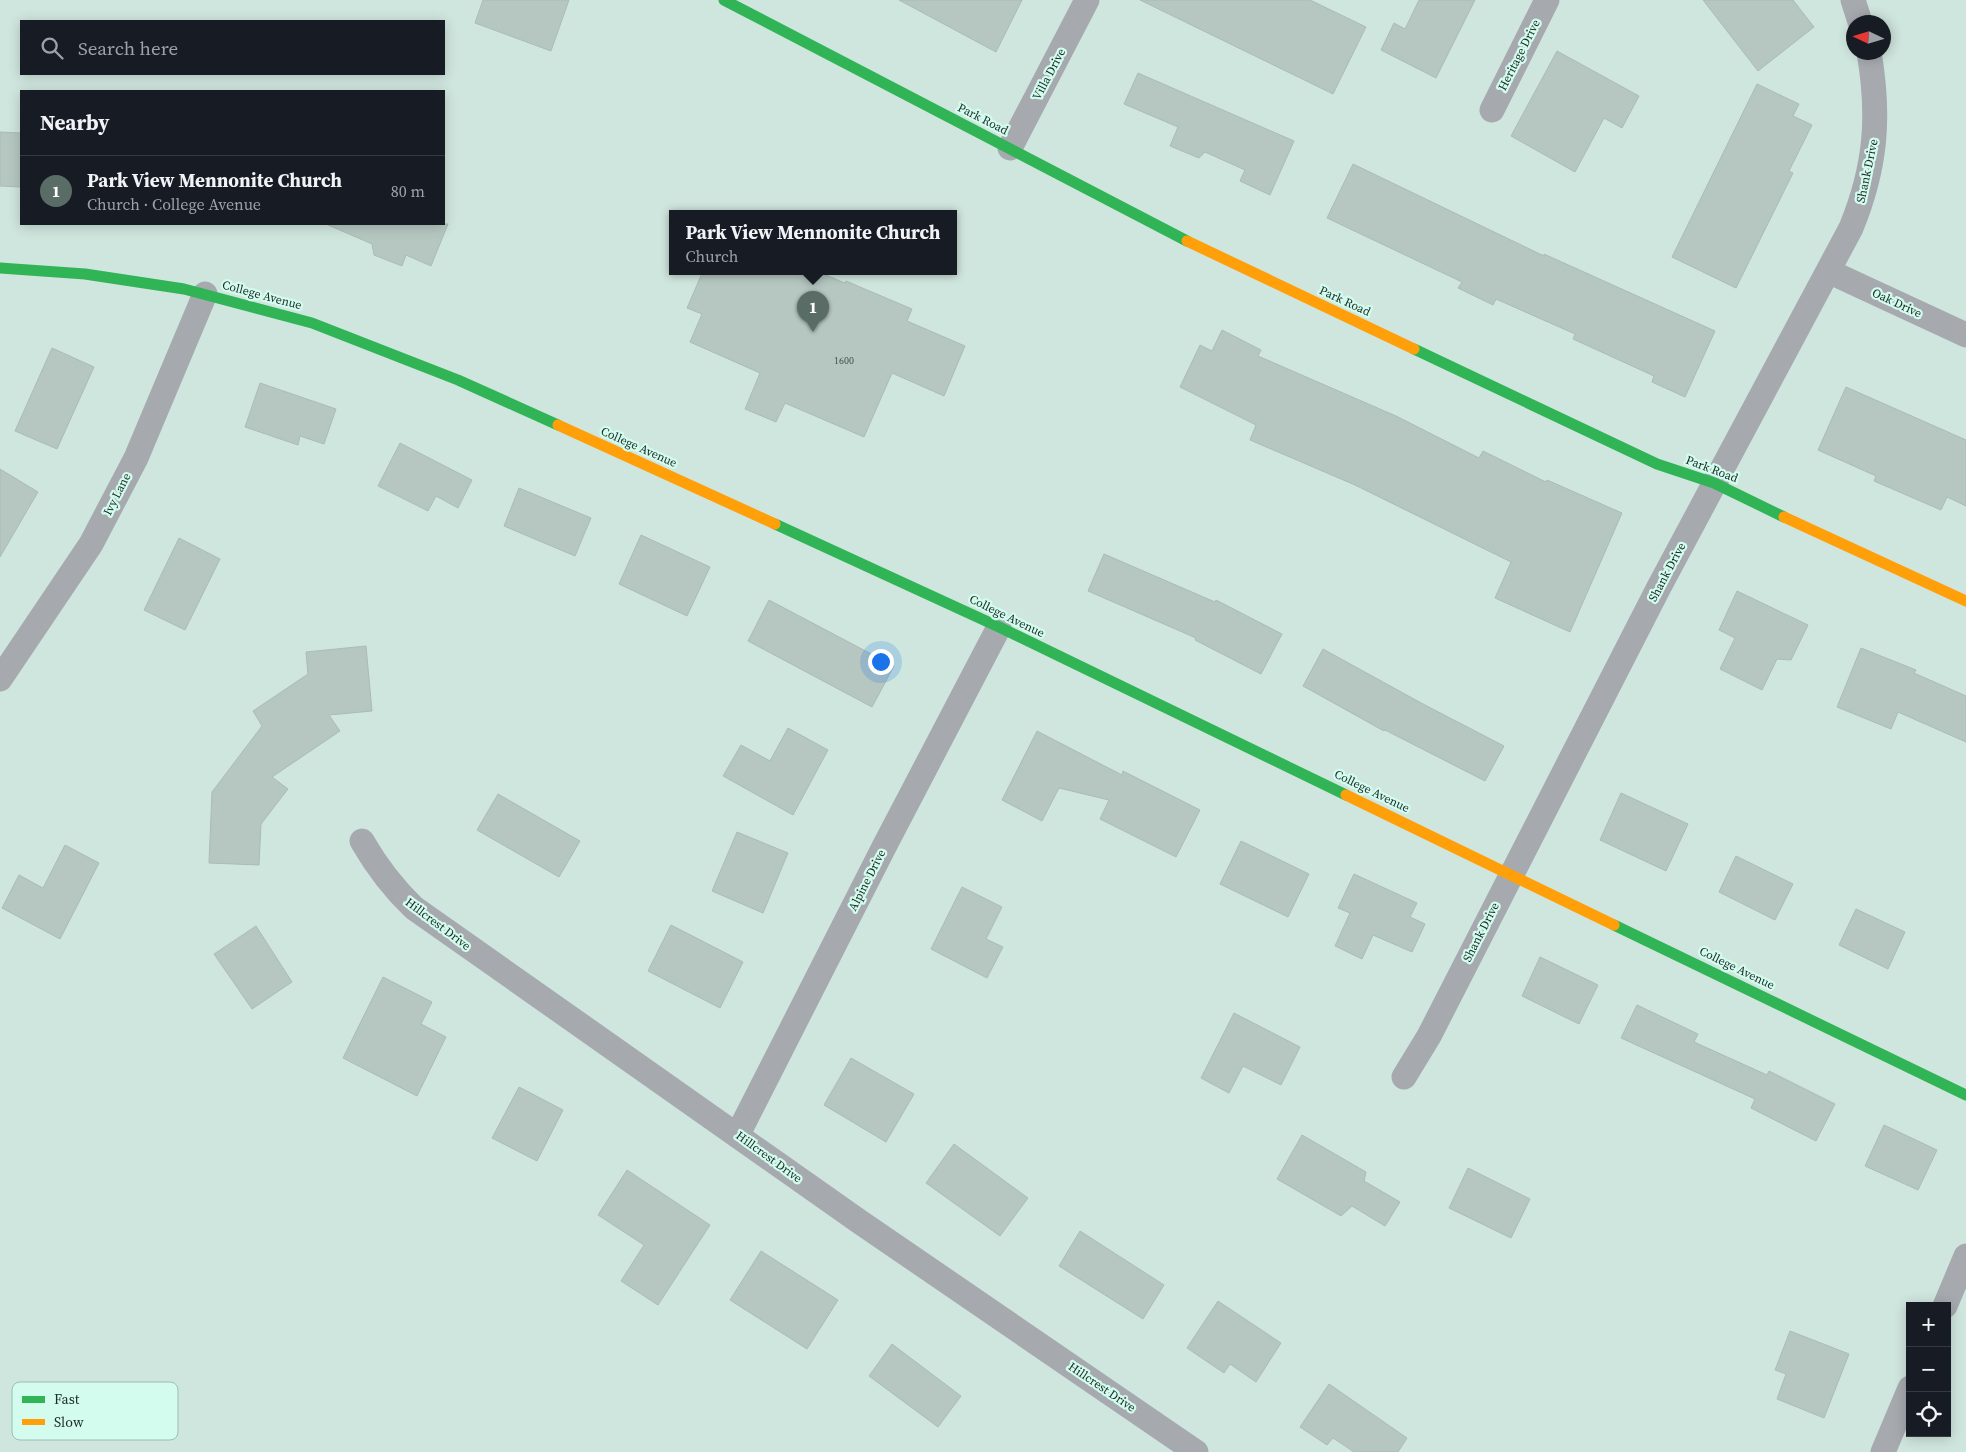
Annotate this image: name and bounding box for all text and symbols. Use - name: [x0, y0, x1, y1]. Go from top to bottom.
- north arrow: [1846, 15, 1891, 60]
- street label: Heritage Drive: [1494, 17, 1544, 93]
- search box: [20, 20, 445, 75]
- icon: search: [38, 34, 66, 62]
- text: Search here: [78, 35, 178, 61]
- street label: Villa Drive: [1029, 45, 1069, 103]
- street label: Park Road: [955, 99, 1011, 139]
- text: Nearby: [40, 108, 110, 137]
- street label: Shank Drive: [1852, 138, 1882, 204]
- text: Park View Mennonite Church: [87, 167, 342, 193]
- text: 1: [52, 180, 60, 202]
- text: 80 m: [391, 180, 425, 202]
- text: Church · College Avenue: [87, 193, 261, 215]
- popup: [669, 210, 957, 275]
- text: Park View Mennonite Church: [686, 219, 941, 245]
- text: Church: [686, 245, 738, 267]
- street label: College Avenue: [220, 277, 304, 313]
- street label: Park Road: [1317, 282, 1373, 320]
- street label: Oak Drive: [1870, 285, 1924, 321]
- pin: 1: [797, 291, 829, 332]
- house number: 1600: [834, 354, 854, 367]
- street label: College Avenue: [598, 423, 680, 471]
- street label: Park Road: [1684, 452, 1741, 486]
- street label: Ivy Lane: [100, 470, 134, 518]
- street label: Shank Drive: [1645, 540, 1689, 604]
- street label: College Avenue: [967, 591, 1047, 641]
- your location: [868, 649, 894, 675]
- street label: College Avenue: [1332, 766, 1412, 816]
- street label: Alpine Drive: [845, 847, 889, 913]
- street label: Hillcrest Drive: [402, 894, 474, 954]
- street label: Shank Drive: [1459, 899, 1503, 965]
- street label: College Avenue: [1697, 943, 1777, 993]
- street label: Hillcrest Drive: [733, 1128, 805, 1186]
- map controls: [1906, 1302, 1951, 1437]
- button: +: [1906, 1302, 1951, 1347]
- button: −: [1906, 1347, 1951, 1392]
- street label: Hillcrest Drive: [1065, 1359, 1139, 1415]
- legend: [12, 1382, 178, 1440]
- text: Fast: [54, 1389, 80, 1409]
- button: locate: [1906, 1392, 1951, 1437]
- text: Slow: [54, 1412, 84, 1432]

